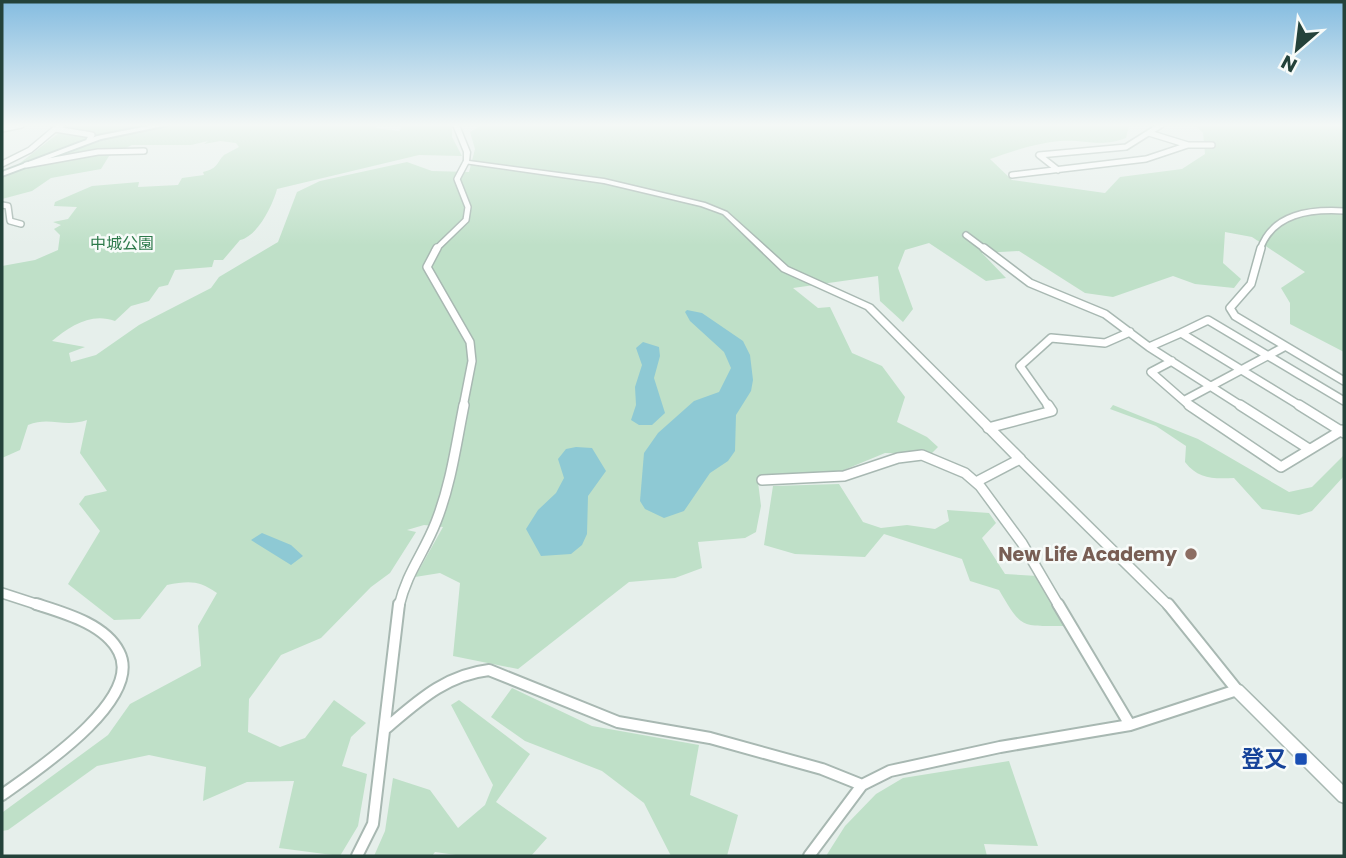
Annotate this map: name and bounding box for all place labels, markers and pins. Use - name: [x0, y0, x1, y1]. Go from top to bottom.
- place label: New Life Academy: [998, 541, 1178, 568]
- marker: New Life Academy: [1183, 546, 1199, 562]
- place label: 登又: [1241, 743, 1287, 775]
- marker: 登又: [1293, 751, 1309, 767]

